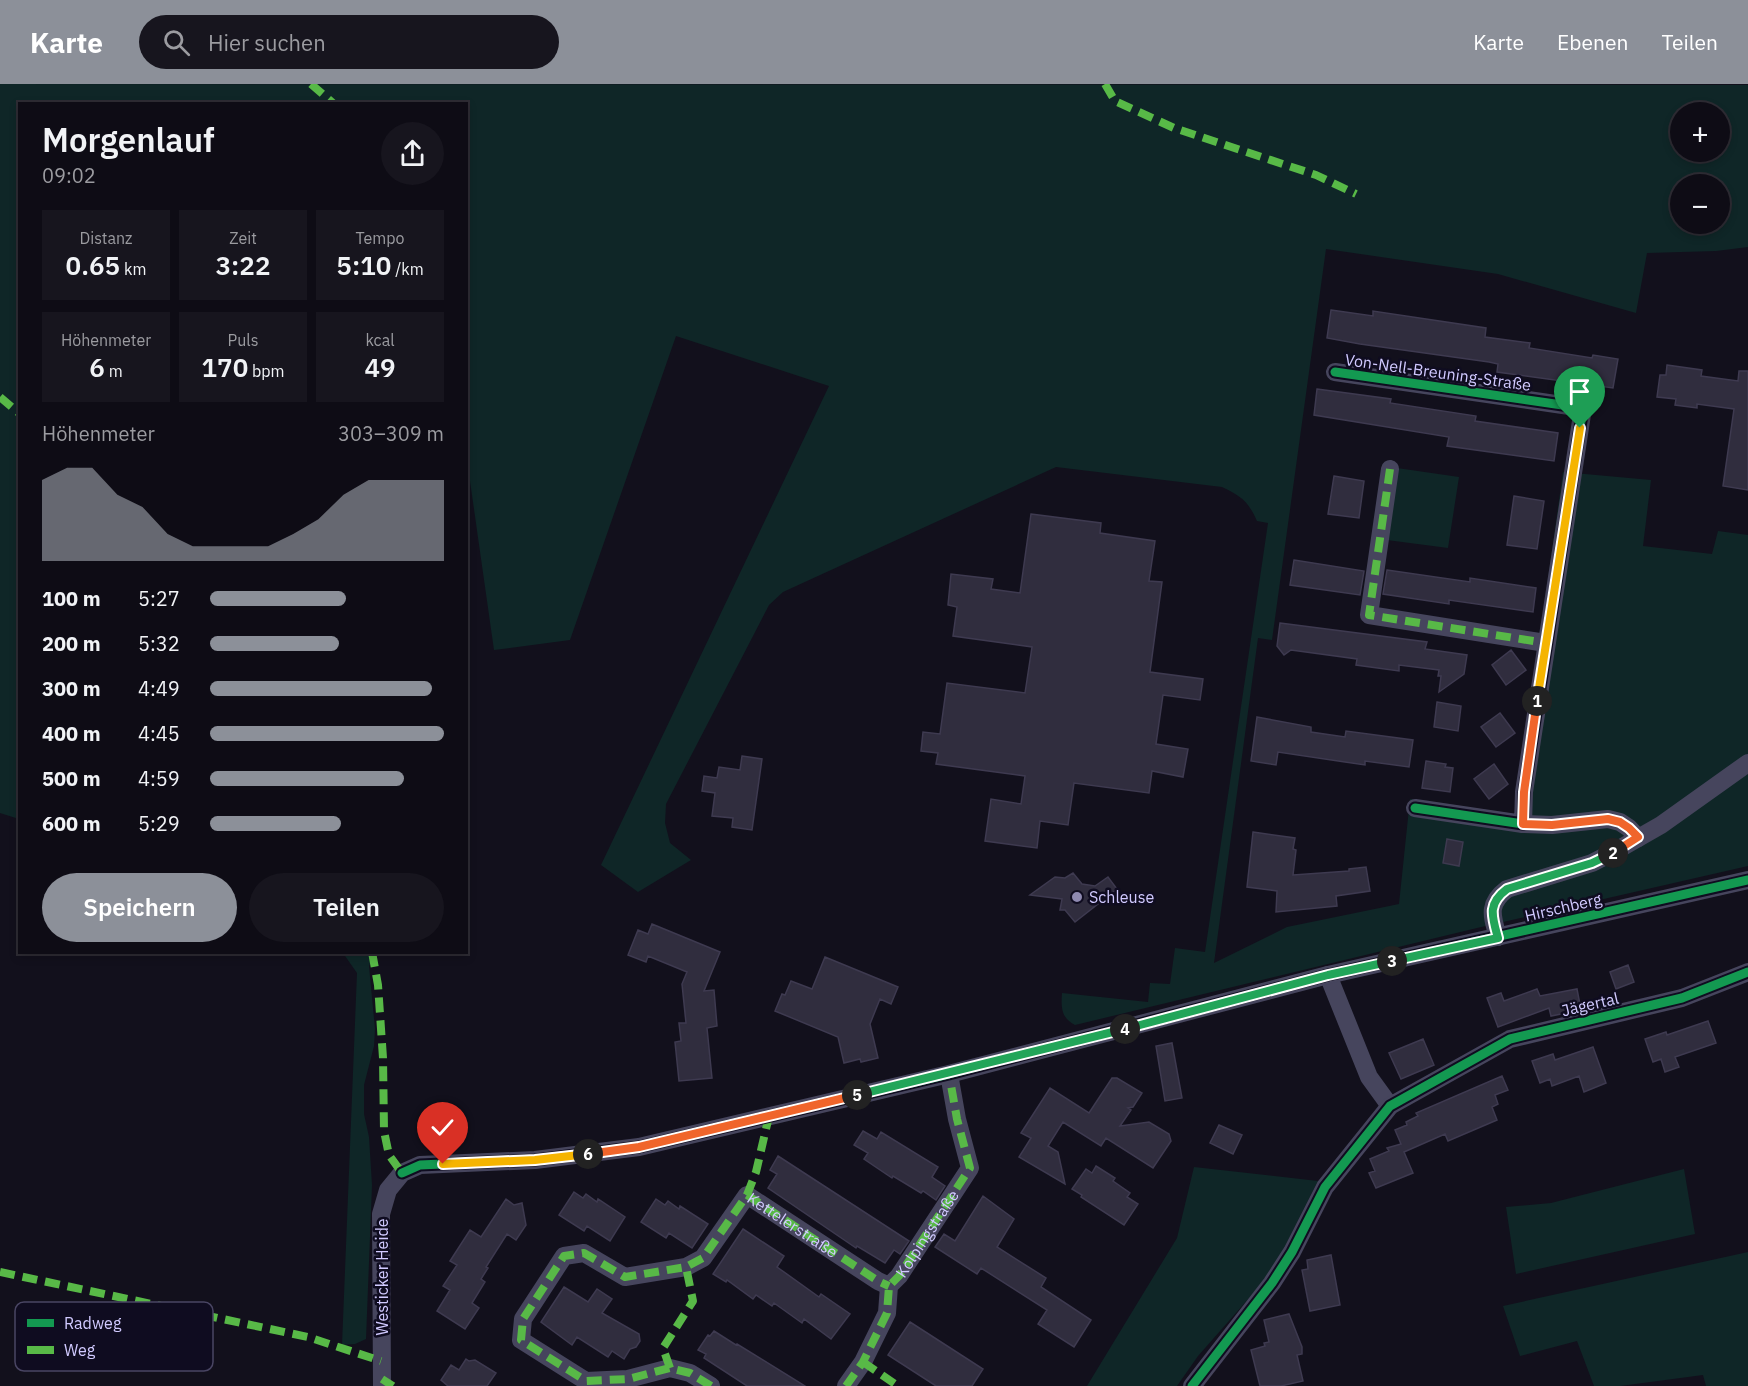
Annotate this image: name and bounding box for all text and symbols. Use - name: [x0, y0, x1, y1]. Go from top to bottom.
- search box: [139, 15, 559, 69]
- text: Karte: [30, 24, 103, 61]
- icon: search: [160, 26, 193, 59]
- text: Hier suchen: [208, 28, 326, 57]
- text: Karte: [1473, 28, 1524, 56]
- text: Ebenen: [1557, 28, 1628, 56]
- text: Teilen: [1661, 28, 1718, 56]
- map controls: [1670, 102, 1730, 234]
- button: +: [1670, 102, 1730, 162]
- text: Morgenlauf: [42, 118, 215, 161]
- button: share: [381, 122, 444, 185]
- text: 09:02: [42, 162, 96, 189]
- button: −: [1670, 174, 1730, 234]
- text: Distanz: [79, 228, 133, 248]
- text: Zeit: [229, 228, 257, 248]
- text: Tempo: [355, 228, 405, 248]
- text: 0.65: [66, 248, 120, 282]
- text: 3:22: [215, 248, 271, 282]
- text: 5:10: [336, 248, 391, 282]
- text: km: [120, 259, 146, 279]
- text: /km: [391, 259, 424, 279]
- text: Höhenmeter: [61, 330, 151, 350]
- text: Puls: [228, 330, 258, 350]
- text: kcal: [365, 330, 395, 350]
- street label: Von-Nell-Breuning-Straße: [1344, 349, 1533, 395]
- text: 6: [89, 350, 105, 384]
- text: 170: [201, 350, 248, 384]
- text: 49: [364, 350, 396, 384]
- text: m: [105, 361, 123, 381]
- text: bpm: [248, 361, 285, 381]
- pin: [1554, 366, 1605, 428]
- icon: arrive: [1563, 375, 1596, 408]
- text: Höhenmeter: [42, 420, 155, 447]
- text: 303–309 m: [338, 420, 444, 447]
- text: 100 m: [42, 585, 101, 612]
- text: 5:27: [138, 585, 180, 612]
- text: 200 m: [42, 630, 101, 657]
- text: 5:32: [138, 630, 180, 657]
- text: 300 m: [42, 675, 101, 702]
- text: 4:49: [138, 675, 180, 702]
- pin: 1: [1522, 686, 1552, 716]
- text: 1: [1532, 691, 1542, 711]
- text: 400 m: [42, 720, 101, 747]
- text: 4:45: [138, 720, 180, 747]
- text: 500 m: [42, 765, 101, 792]
- text: 4:59: [138, 765, 180, 792]
- text: 600 m: [42, 810, 101, 837]
- text: 5:29: [138, 810, 180, 837]
- pin: 2: [1598, 838, 1628, 868]
- text: 2: [1608, 843, 1618, 863]
- button: Speichern: [42, 873, 237, 942]
- button: Teilen: [249, 873, 444, 942]
- place label: Schleuse: [1089, 887, 1154, 907]
- street label: Hirschberg: [1523, 888, 1604, 926]
- marker: Schleuse: [1070, 890, 1084, 904]
- pin: 3: [1377, 946, 1407, 976]
- text: 3: [1387, 951, 1397, 971]
- street label: Jägertal: [1559, 988, 1621, 1020]
- pin: 4: [1110, 1014, 1140, 1044]
- text: 4: [1120, 1019, 1130, 1039]
- pin: 5: [842, 1080, 872, 1110]
- text: 5: [852, 1085, 862, 1105]
- pin: [417, 1102, 468, 1164]
- icon: check: [426, 1111, 459, 1144]
- pin: 6: [573, 1139, 603, 1169]
- text: 6: [583, 1144, 593, 1164]
- street label: Kolpingstraße: [891, 1186, 963, 1281]
- street label: Kettelerstraße: [744, 1188, 842, 1262]
- street label: Westicker Heide: [372, 1218, 392, 1335]
- legend: [15, 1302, 213, 1371]
- text: Radweg: [64, 1313, 122, 1333]
- text: Weg: [64, 1340, 96, 1360]

